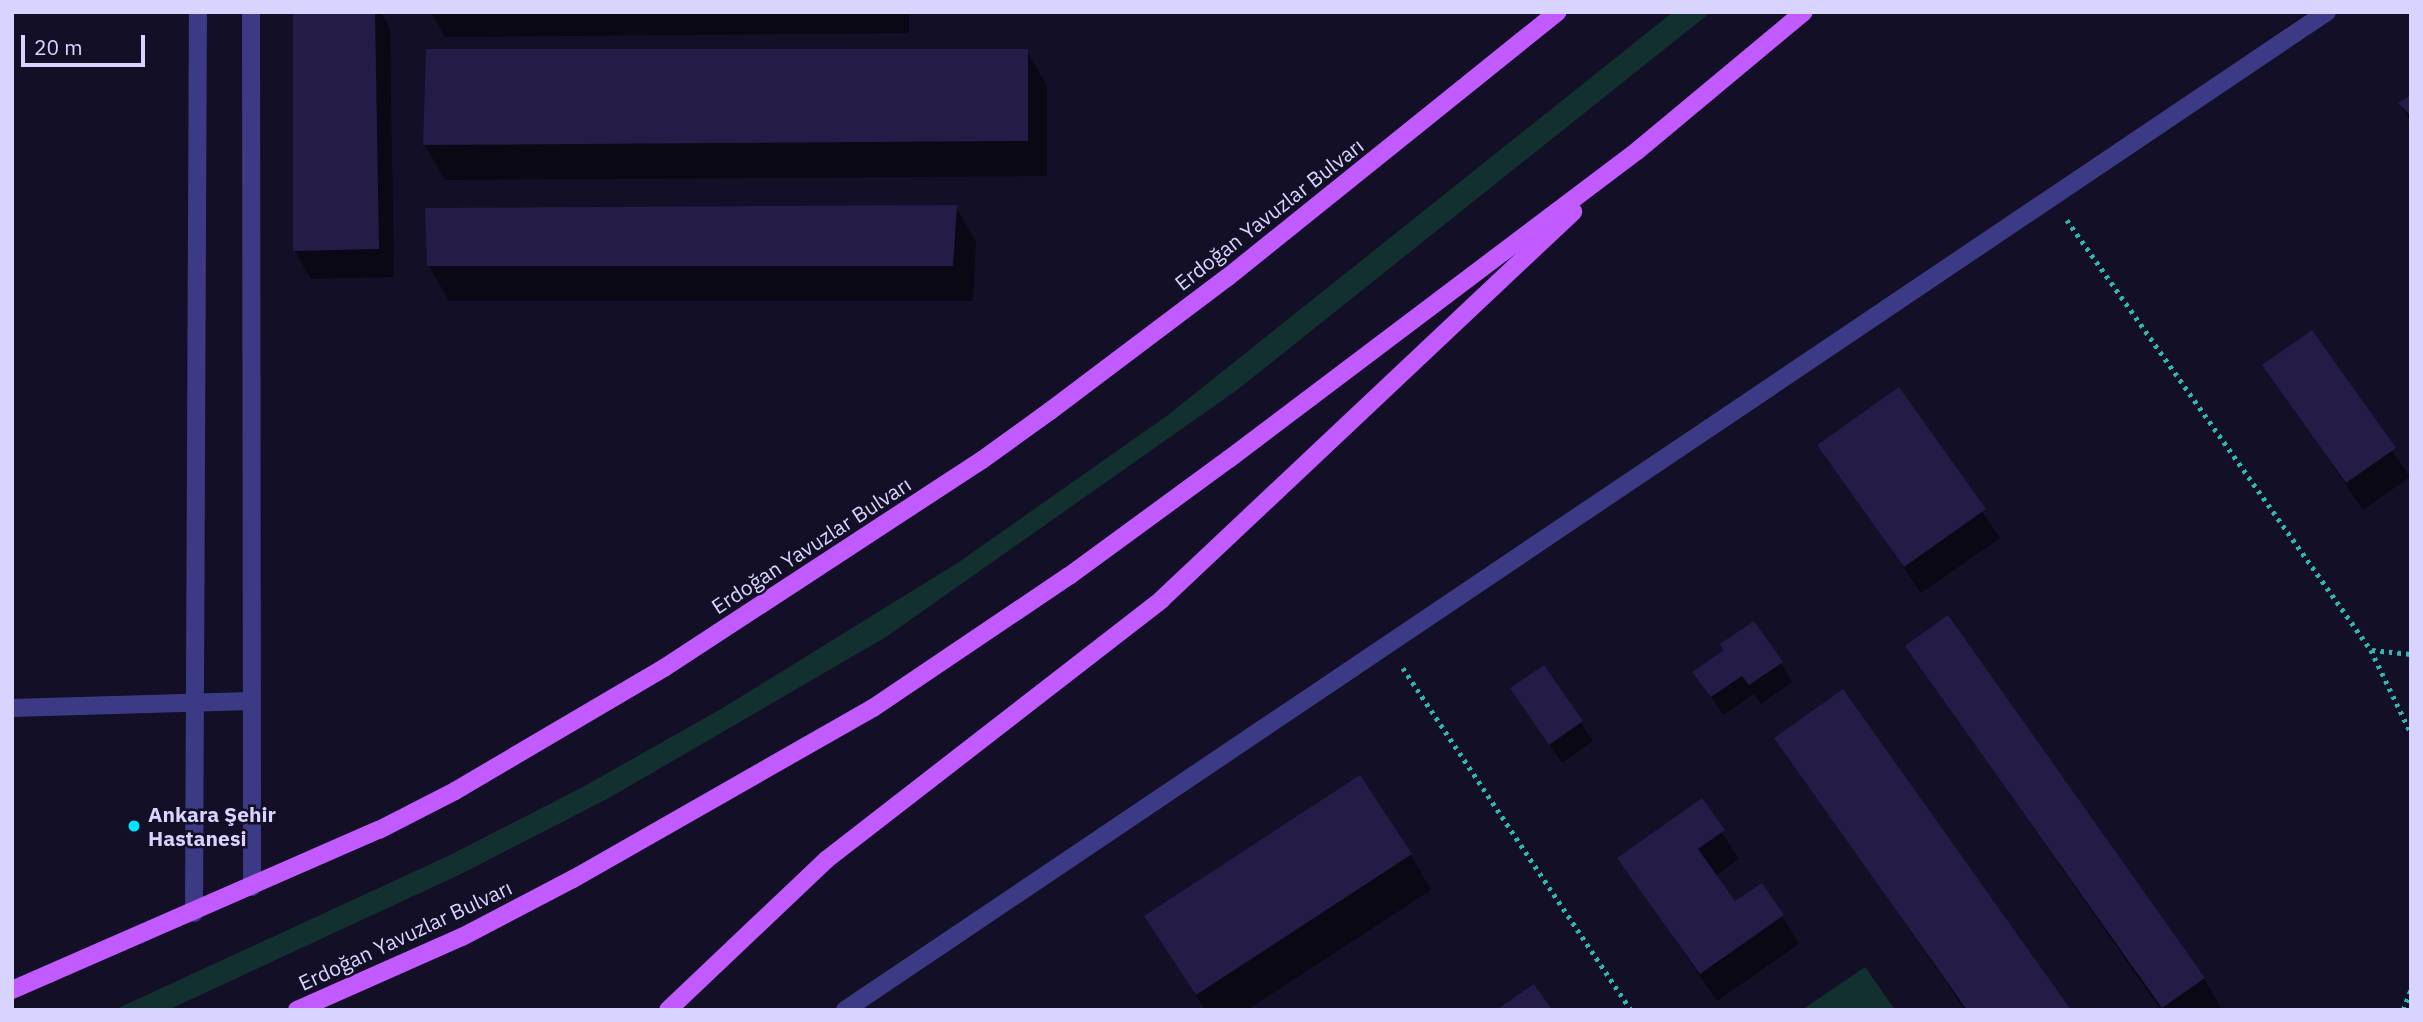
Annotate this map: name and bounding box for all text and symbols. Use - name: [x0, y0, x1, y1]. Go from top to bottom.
- scale bar: [24, 21, 149, 65]
- text: 20 m: [34, 33, 83, 61]
- street label: Erdoğan Yavuzlar Bulvarı: [1170, 133, 1368, 295]
- street label: Erdoğan Yavuzlar Bulvarı: [707, 471, 915, 619]
- place label: Ankara Şehir Hastanesi: [148, 801, 276, 851]
- marker: Ankara Şehir Hastanesi: [126, 818, 142, 834]
- street label: Erdoğan Yavuzlar Bulvarı: [294, 874, 516, 996]

